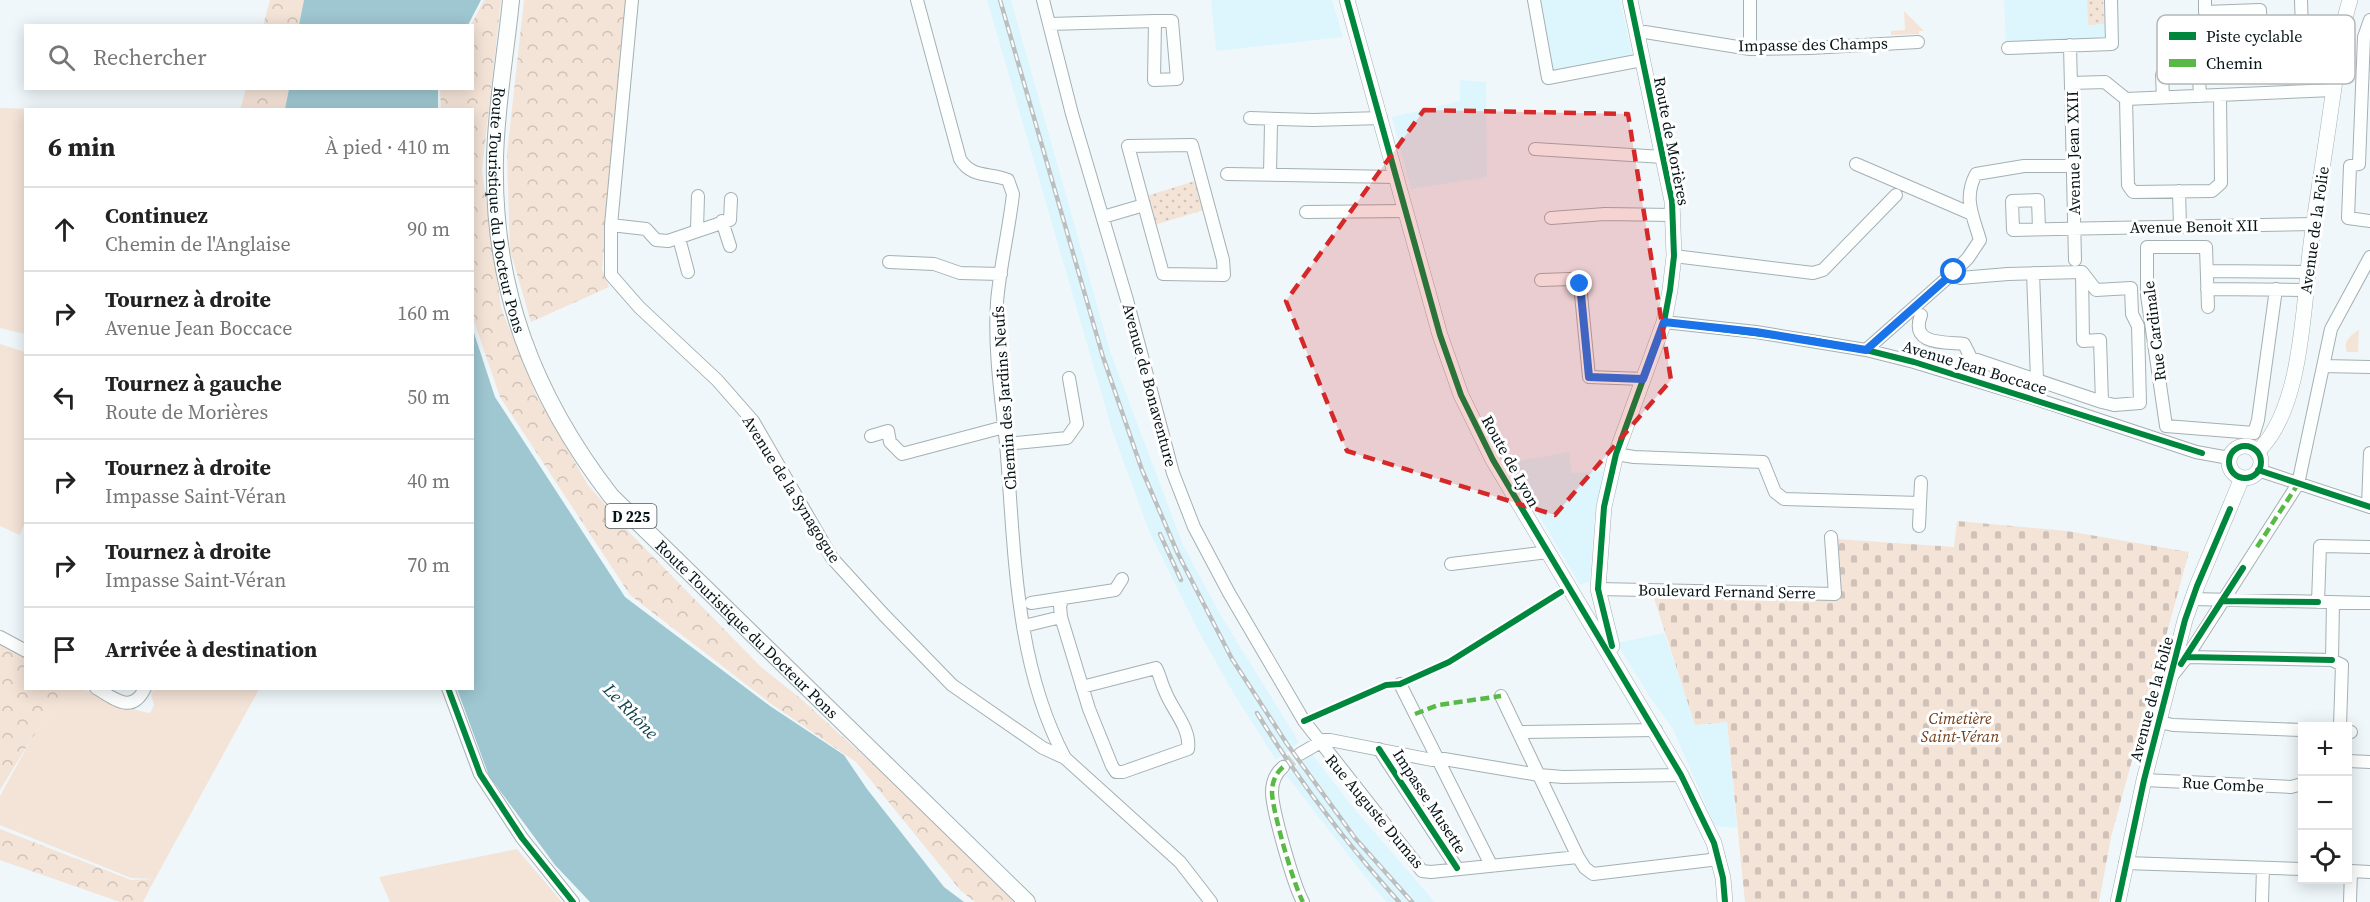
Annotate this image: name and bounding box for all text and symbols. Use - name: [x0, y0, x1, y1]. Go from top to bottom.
- legend: [2157, 15, 2355, 84]
- search box: [24, 24, 474, 90]
- text: Piste cyclable: [2206, 25, 2302, 47]
- street label: Impasse des Champs: [1738, 32, 1888, 56]
- icon: search: [45, 41, 78, 74]
- text: Rechercher: [93, 42, 207, 72]
- text: Chemin: [2206, 52, 2263, 74]
- street label: Route de Morières: [1649, 75, 1695, 207]
- street label: Route Touristique du Docteur Pons: [484, 86, 531, 336]
- street label: Avenue Jean XXII: [2061, 91, 2085, 215]
- text: 6 min: [48, 129, 115, 165]
- text: À pied · 410 m: [325, 133, 450, 161]
- street label: Avenue de la Folie: [2294, 165, 2334, 295]
- text: Continuez: [105, 200, 208, 230]
- icon: ahead: [48, 213, 81, 246]
- street label: Avenue Benoit XII: [2129, 214, 2259, 238]
- text: 90 m: [407, 215, 450, 243]
- text: Chemin de l'Anglaise: [105, 230, 291, 258]
- route start: [1940, 258, 1966, 284]
- route end: [1566, 270, 1592, 296]
- street label: Rue Cardinale: [2137, 280, 2171, 382]
- text: Tournez à droite: [105, 284, 271, 314]
- icon: right: [48, 297, 81, 330]
- text: 160 m: [397, 299, 450, 327]
- street label: Avenue de Bonaventure: [1118, 301, 1182, 469]
- street label: Chemin des Jardins Neufs: [987, 305, 1021, 491]
- text: Avenue Jean Boccace: [105, 314, 292, 342]
- street label: Avenue Jean Boccace: [1900, 335, 2050, 399]
- text: Tournez à gauche: [105, 368, 282, 398]
- icon: left: [48, 381, 81, 414]
- text: 50 m: [407, 383, 450, 411]
- text: Route de Morières: [105, 398, 268, 426]
- street label: Avenue de la Synagogue: [738, 411, 846, 567]
- street label: Route de Lyon: [1477, 411, 1545, 511]
- text: Tournez à droite: [105, 452, 271, 482]
- icon: right: [48, 465, 81, 498]
- text: 40 m: [407, 467, 450, 495]
- text: Impasse Saint-Véran: [105, 482, 286, 510]
- road number: D 225: [606, 504, 656, 528]
- street label: Route Touristique du Docteur Pons: [651, 534, 844, 723]
- text: Tournez à droite: [105, 536, 271, 566]
- icon: right: [48, 549, 81, 582]
- text: 70 m: [407, 551, 450, 579]
- text: Impasse Saint-Véran: [105, 566, 286, 594]
- street label: Boulevard Fernand Serre: [1638, 578, 1816, 604]
- icon: arrive: [48, 633, 81, 666]
- text: Arrivée à destination: [105, 634, 317, 664]
- street label: Avenue de la Folie: [2124, 634, 2178, 764]
- water label: Le Rhône: [597, 677, 664, 745]
- park label: Cimetière Saint-Véran: [1921, 707, 1999, 747]
- map controls: [2298, 722, 2352, 884]
- button: +: [2298, 722, 2352, 776]
- street label: Impasse Musette: [1388, 744, 1472, 858]
- street label: Rue Auguste Dumas: [1321, 749, 1429, 873]
- street label: Rue Combe: [2181, 771, 2265, 797]
- button: −: [2298, 776, 2352, 830]
- button: locate: [2298, 830, 2352, 884]

